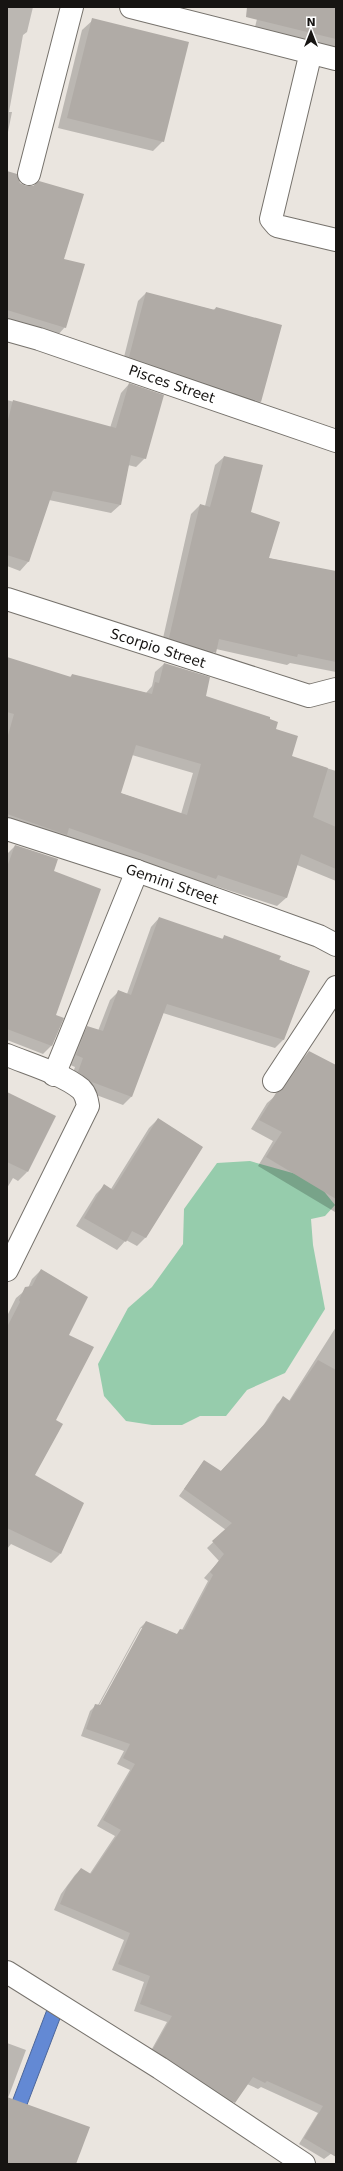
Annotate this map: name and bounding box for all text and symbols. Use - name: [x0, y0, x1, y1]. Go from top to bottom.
- north arrow: [291, 12, 331, 52]
- text: N: [306, 16, 316, 29]
- street label: Pisces Street: [127, 362, 218, 406]
- street label: Scorpio Street: [108, 625, 208, 671]
- street label: Gemini Street: [124, 861, 221, 907]

